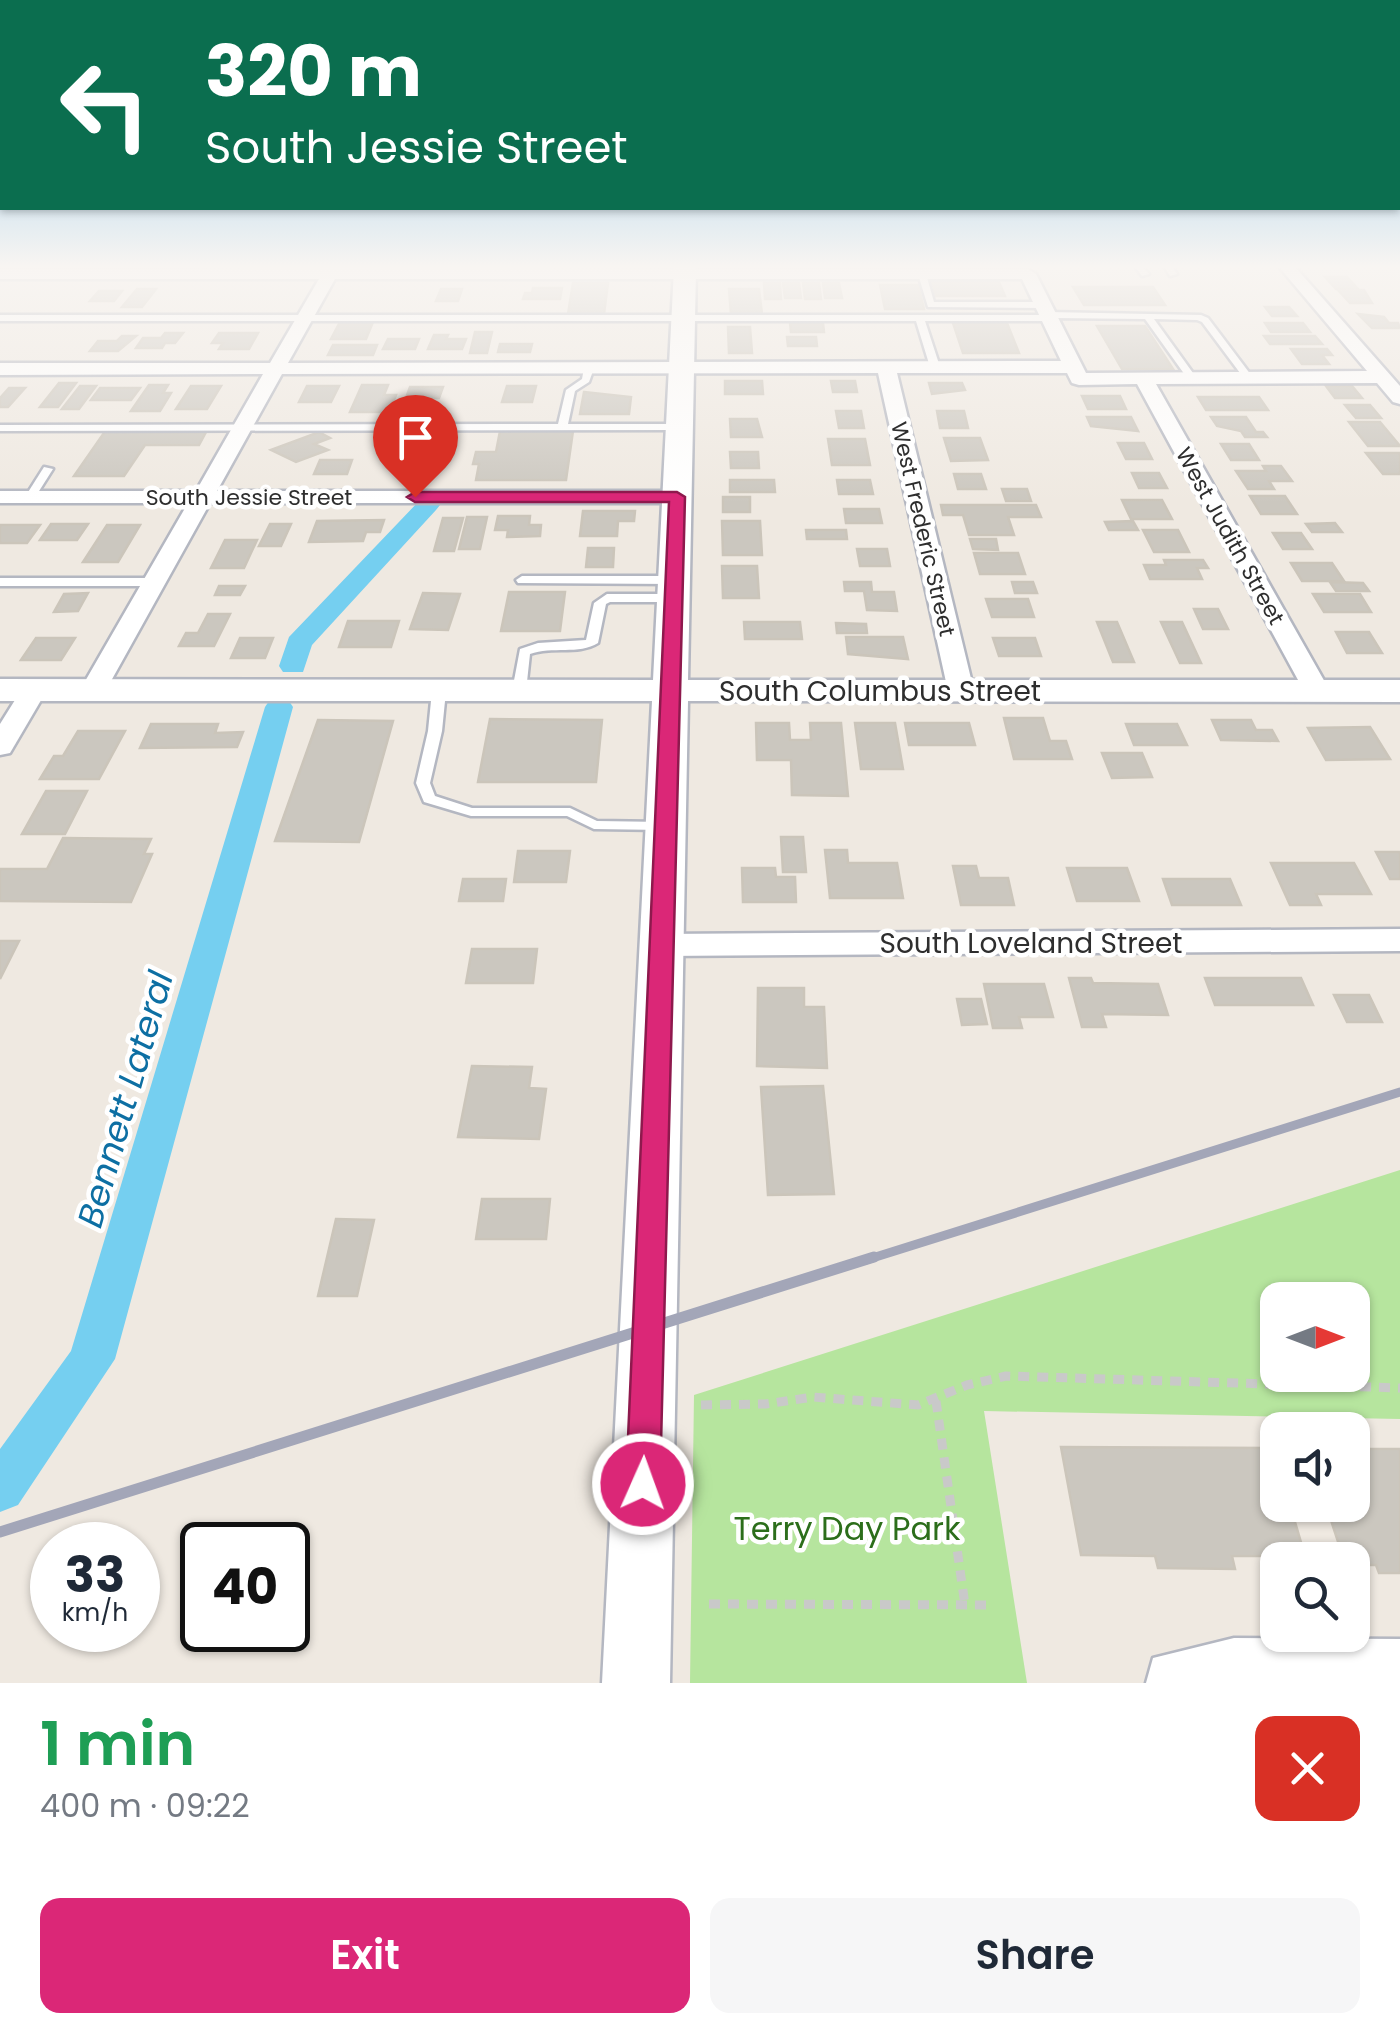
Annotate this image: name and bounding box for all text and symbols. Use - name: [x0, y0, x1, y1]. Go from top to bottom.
- text: 320 m: [205, 22, 422, 121]
- icon: left: [40, 40, 170, 170]
- text: South Jessie Street: [205, 116, 628, 179]
- pin: [373, 395, 458, 498]
- icon: arrive: [388, 410, 443, 465]
- street label: West Frederic Street: [883, 419, 963, 639]
- street label: West Judith Street: [1168, 442, 1292, 630]
- street label: South Jessie Street: [146, 482, 352, 513]
- street label: South Columbus Street: [719, 672, 1041, 711]
- street label: South Loveland Street: [879, 924, 1183, 963]
- water label: Bennett Lateral: [65, 965, 185, 1233]
- north arrow: [1260, 1282, 1370, 1392]
- map controls: [1260, 1282, 1370, 1652]
- button: sound: [1260, 1412, 1370, 1522]
- position arrow: [591, 1432, 695, 1536]
- park label: Terry Day Park: [734, 1506, 961, 1551]
- speed limit sign: 40: [180, 1522, 310, 1652]
- text: 33: [65, 1539, 125, 1610]
- button: search: [1260, 1542, 1370, 1652]
- text: km/h: [62, 1595, 128, 1630]
- text: 1 min: [40, 1702, 195, 1786]
- button: close: [1255, 1716, 1360, 1821]
- text: 400 m · 09:22: [40, 1783, 250, 1828]
- button: Exit: [40, 1898, 690, 2013]
- button: Share: [710, 1898, 1360, 2013]

